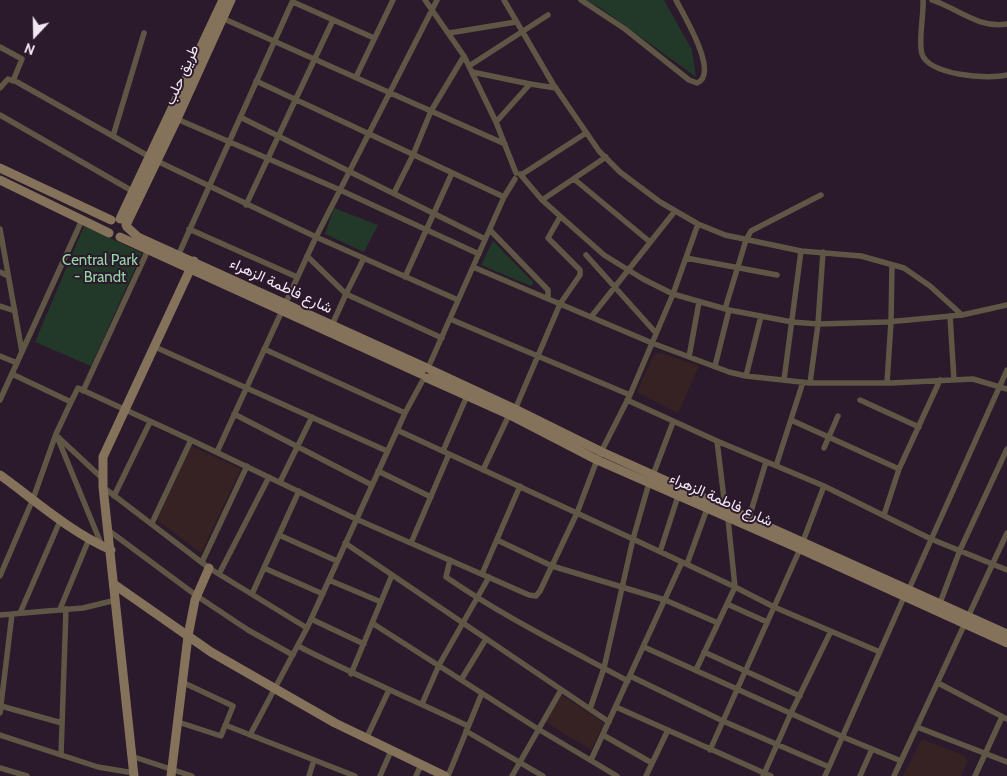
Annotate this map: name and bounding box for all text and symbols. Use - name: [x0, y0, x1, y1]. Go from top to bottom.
- north arrow: [10, 10, 60, 60]
- text: N: [22, 39, 37, 59]
- street label: طريق حلب: [161, 42, 203, 108]
- park label: Central Park - Brandt: [62, 252, 138, 287]
- street label: شارع فاطمة الزهراء: [227, 254, 335, 318]
- street label: شارع فاطمة الزهراء: [667, 469, 775, 531]

